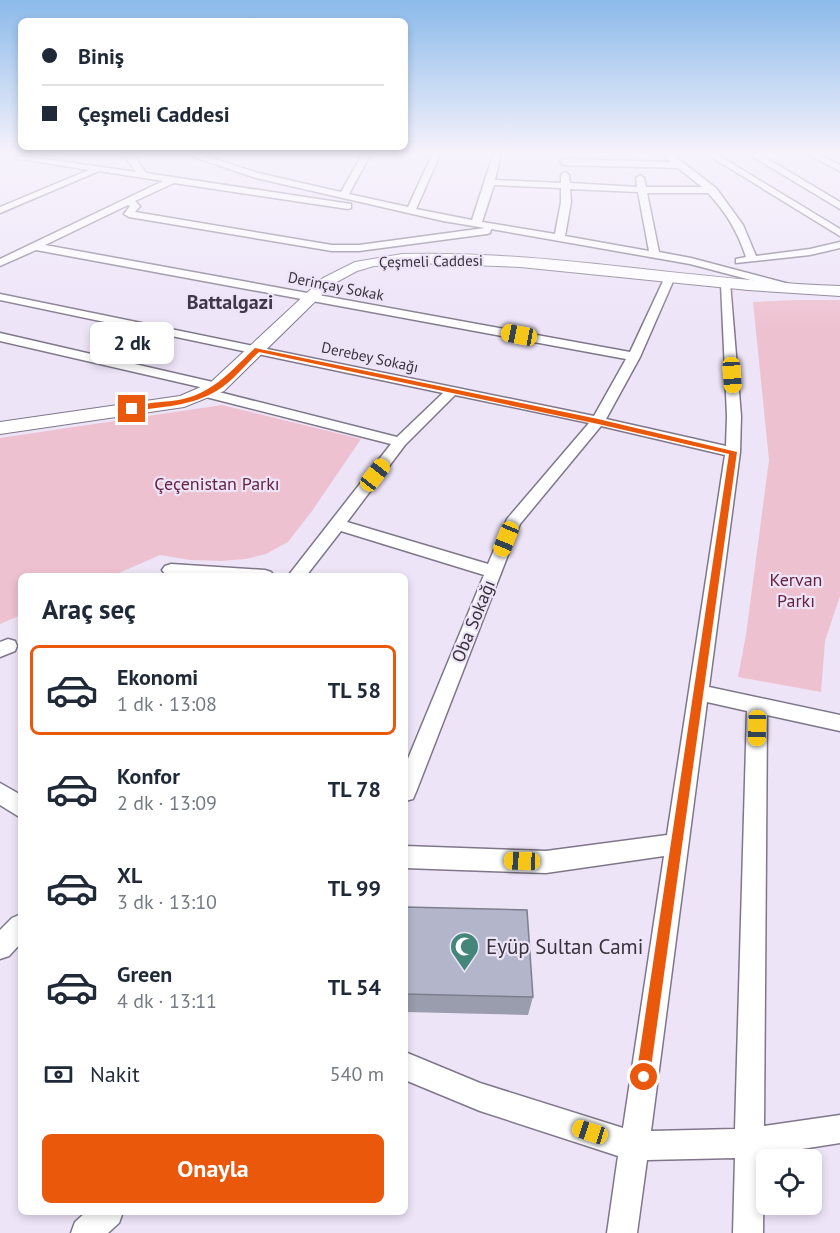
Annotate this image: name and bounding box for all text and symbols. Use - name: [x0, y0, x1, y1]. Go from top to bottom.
- text: Biniş: [78, 42, 124, 70]
- text: Çeşmeli Caddesi: [78, 100, 230, 128]
- street label: Çeşmeli Caddesi: [379, 251, 483, 271]
- street label: Derinçay Sokak: [286, 267, 386, 305]
- district label: Battalgazi: [187, 289, 273, 315]
- callout: 2 dk: [90, 322, 174, 364]
- car: [500, 323, 538, 347]
- text: 2 dk: [114, 330, 151, 356]
- street label: Derebey Sokağı: [320, 337, 420, 377]
- car: [722, 356, 742, 394]
- route end: [118, 395, 145, 422]
- car: [357, 455, 393, 495]
- park label: Çeçenistan Parkı: [154, 472, 280, 495]
- car: [491, 519, 521, 559]
- park label: Kervan Parkı: [770, 568, 822, 612]
- street label: Oba Sokağı: [446, 576, 500, 666]
- text: Araç seç: [42, 592, 136, 626]
- icon: car: [45, 663, 99, 717]
- text: Ekonomi: [117, 663, 198, 691]
- text: TL 58: [328, 676, 381, 704]
- text: 1 dk · 13:08: [117, 691, 217, 717]
- car: [748, 710, 766, 746]
- icon: car: [45, 762, 99, 816]
- text: Konfor: [117, 762, 180, 790]
- text: TL 78: [328, 775, 381, 803]
- text: 2 dk · 13:09: [117, 790, 217, 816]
- car: [504, 851, 540, 871]
- icon: car: [45, 861, 99, 915]
- text: XL: [117, 861, 142, 889]
- text: TL 99: [328, 874, 381, 902]
- text: 3 dk · 13:10: [117, 889, 217, 915]
- mosque icon: Eyüp Sultan Cami: [449, 930, 481, 972]
- place label: Eyüp Sultan Cami: [486, 933, 643, 960]
- icon: car: [45, 960, 99, 1014]
- text: Green: [117, 960, 172, 988]
- text: TL 54: [328, 973, 381, 1001]
- text: 4 dk · 13:11: [117, 988, 217, 1014]
- icon: cash: [42, 1058, 75, 1091]
- text: Nakit: [90, 1060, 140, 1088]
- text: 540 m: [330, 1061, 384, 1087]
- route start: [630, 1063, 657, 1090]
- car: [570, 1118, 610, 1146]
- button: Onayla: [42, 1134, 384, 1203]
- map controls: [756, 1149, 822, 1215]
- button: locate: [756, 1149, 822, 1215]

